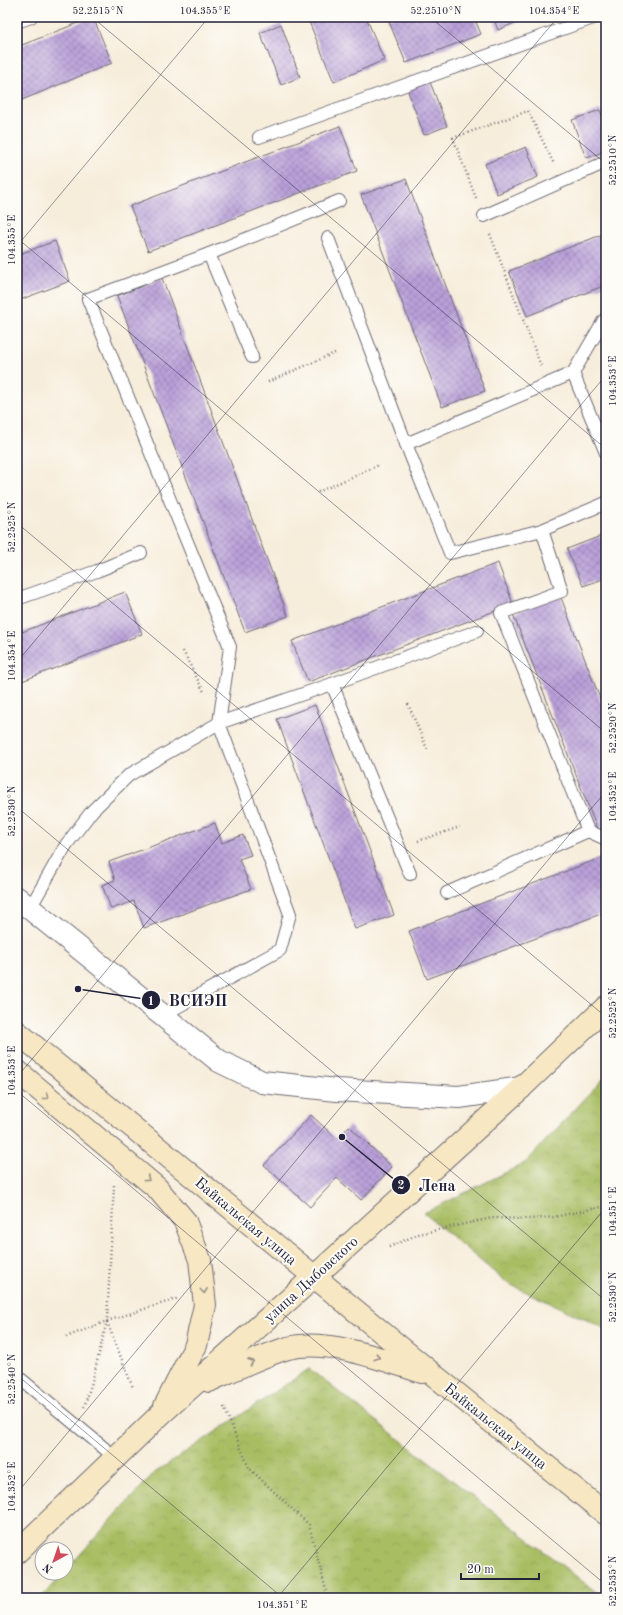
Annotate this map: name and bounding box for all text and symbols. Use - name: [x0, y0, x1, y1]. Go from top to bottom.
- text: 52.2515°N: [72, 6, 124, 16]
- text: 104.355°E: [180, 6, 230, 16]
- text: 52.2510°N: [410, 6, 462, 16]
- text: 104.354°E: [529, 6, 579, 16]
- text: 52.2510°N: [608, 134, 618, 186]
- text: 104.355°E: [7, 215, 17, 265]
- text: 104.353°E: [608, 356, 618, 406]
- text: 52.2525°N: [7, 501, 17, 553]
- text: 104.354°E: [7, 631, 17, 681]
- text: 52.2520°N: [608, 702, 618, 754]
- text: 104.352°E: [608, 772, 618, 822]
- text: 52.2530°N: [7, 785, 17, 837]
- callout: ВСИЭП: [141, 986, 236, 1014]
- text: 52.2525°N: [608, 987, 618, 1039]
- text: ВСИЭП: [169, 994, 227, 1010]
- text: 1: [148, 996, 154, 1008]
- text: 104.353°E: [7, 1046, 17, 1096]
- one-way arrow: [42, 1092, 49, 1099]
- callout: Лена: [391, 1171, 464, 1199]
- one-way arrow: [142, 1175, 149, 1182]
- street label: Байкальская улица: [191, 1175, 299, 1269]
- text: Лена: [418, 1179, 456, 1195]
- text: 2: [398, 1180, 405, 1192]
- text: 104.351°E: [608, 1187, 618, 1237]
- street label: улица Дыбовского: [262, 1234, 362, 1326]
- text: 52.2530°N: [608, 1271, 618, 1323]
- one-way arrow: [199, 1288, 208, 1295]
- one-way arrow: [373, 1352, 380, 1361]
- text: 52.2540°N: [7, 1353, 17, 1405]
- one-way arrow: [246, 1359, 254, 1367]
- street label: Байкальская улица: [441, 1381, 550, 1473]
- text: 104.352°E: [7, 1462, 17, 1512]
- north arrow: [34, 1541, 74, 1581]
- scale bar: [461, 1555, 539, 1581]
- text: 52.2535°N: [608, 1555, 618, 1607]
- text: N: [41, 1560, 55, 1574]
- text: 20 m: [467, 1564, 494, 1576]
- text: 104.351°E: [257, 1600, 307, 1610]

